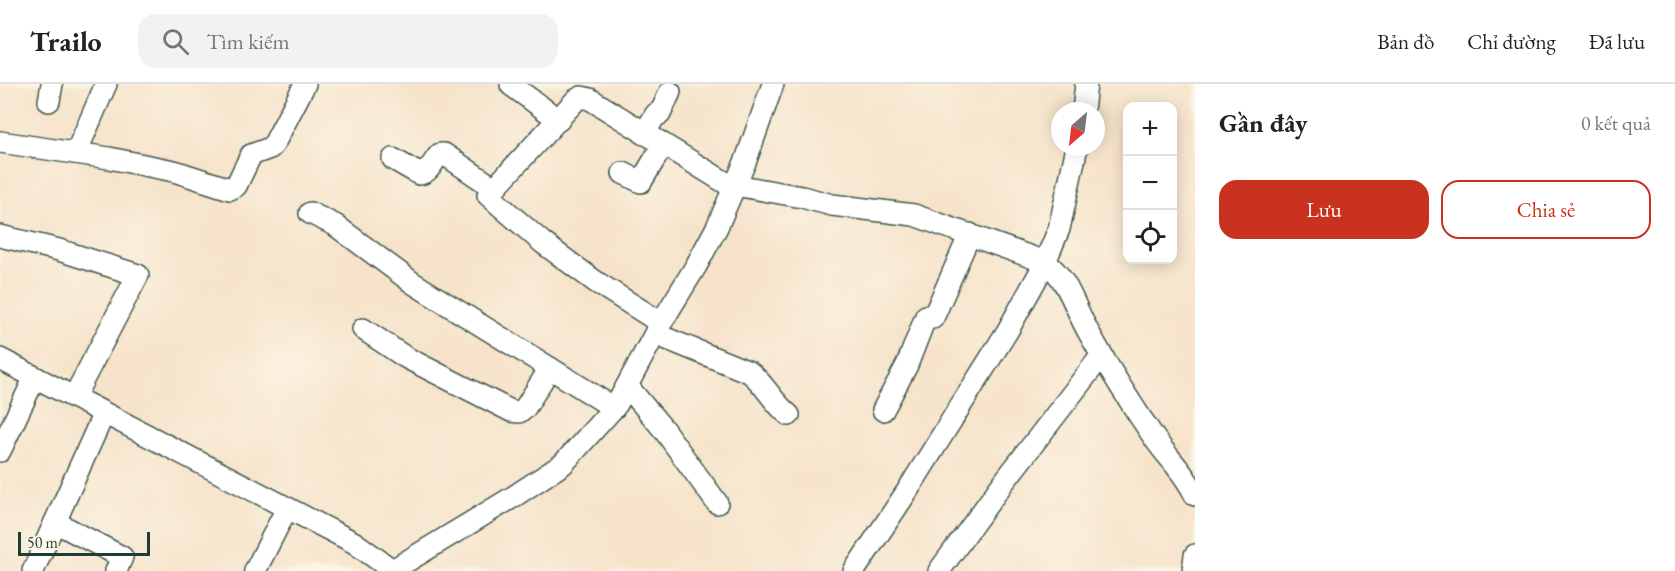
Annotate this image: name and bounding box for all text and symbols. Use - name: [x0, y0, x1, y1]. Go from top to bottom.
- search box: [138, 14, 558, 68]
- text: Trailo: [30, 23, 102, 59]
- icon: search: [159, 25, 192, 58]
- text: Tìm kiếm: [207, 27, 290, 56]
- text: Bản đồ: [1377, 28, 1434, 55]
- text: Chỉ đường: [1467, 28, 1556, 55]
- text: Đã lưu: [1589, 28, 1645, 55]
- north arrow: [1051, 102, 1105, 156]
- map controls: [1123, 102, 1177, 264]
- button: +: [1123, 102, 1177, 156]
- text: Gần đây: [1219, 106, 1308, 140]
- text: 0 kết quả: [1581, 110, 1651, 136]
- button: −: [1123, 156, 1177, 210]
- button: Lưu: [1219, 180, 1429, 239]
- button: Chia sẻ: [1441, 180, 1651, 239]
- button: locate: [1123, 210, 1177, 264]
- scale bar: [18, 529, 150, 556]
- text: 50 m: [27, 532, 58, 553]

